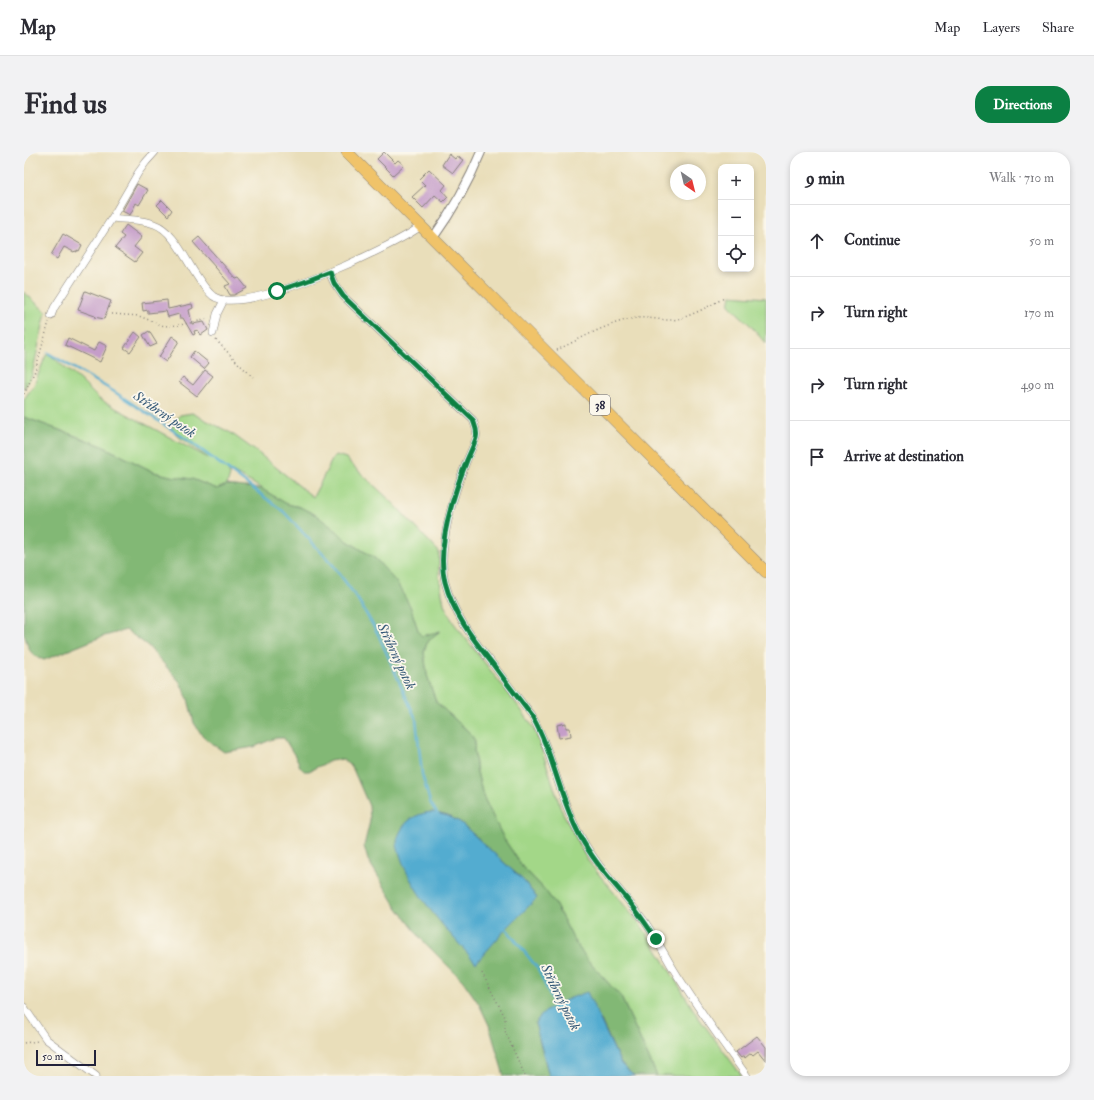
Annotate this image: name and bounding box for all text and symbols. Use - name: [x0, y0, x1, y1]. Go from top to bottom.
- text: Map: [20, 16, 56, 40]
- text: Map: [934, 19, 960, 36]
- text: Layers: [982, 19, 1020, 36]
- text: Share: [1042, 19, 1074, 36]
- button: Directions: [975, 86, 1070, 123]
- text: Find us: [24, 87, 107, 122]
- north arrow: [670, 164, 706, 200]
- map controls: [718, 164, 754, 272]
- button: +: [718, 164, 754, 200]
- text: 9 min: [806, 168, 845, 189]
- text: Walk · 710 m: [989, 170, 1054, 186]
- button: −: [718, 200, 754, 236]
- icon: ahead: [806, 230, 828, 252]
- text: Continue: [844, 231, 900, 250]
- text: 50 m: [1029, 233, 1054, 249]
- button: locate: [718, 236, 754, 272]
- route start: [268, 282, 286, 300]
- icon: right: [806, 302, 828, 324]
- text: Turn right: [844, 303, 907, 322]
- text: 170 m: [1024, 305, 1054, 321]
- icon: right: [806, 374, 828, 396]
- text: Turn right: [844, 375, 907, 394]
- text: 490 m: [1021, 377, 1054, 393]
- water label: Stříbrný potok: [129, 387, 199, 442]
- road number: 38: [590, 395, 610, 415]
- icon: arrive: [806, 446, 828, 468]
- text: Arrive at destination: [844, 447, 964, 466]
- water label: Stříbrný potok: [373, 619, 419, 692]
- route end: [647, 930, 665, 948]
- water label: Stříbrný potok: [537, 960, 584, 1033]
- scale bar: [36, 1048, 96, 1067]
- text: 50 m: [42, 1050, 63, 1063]

